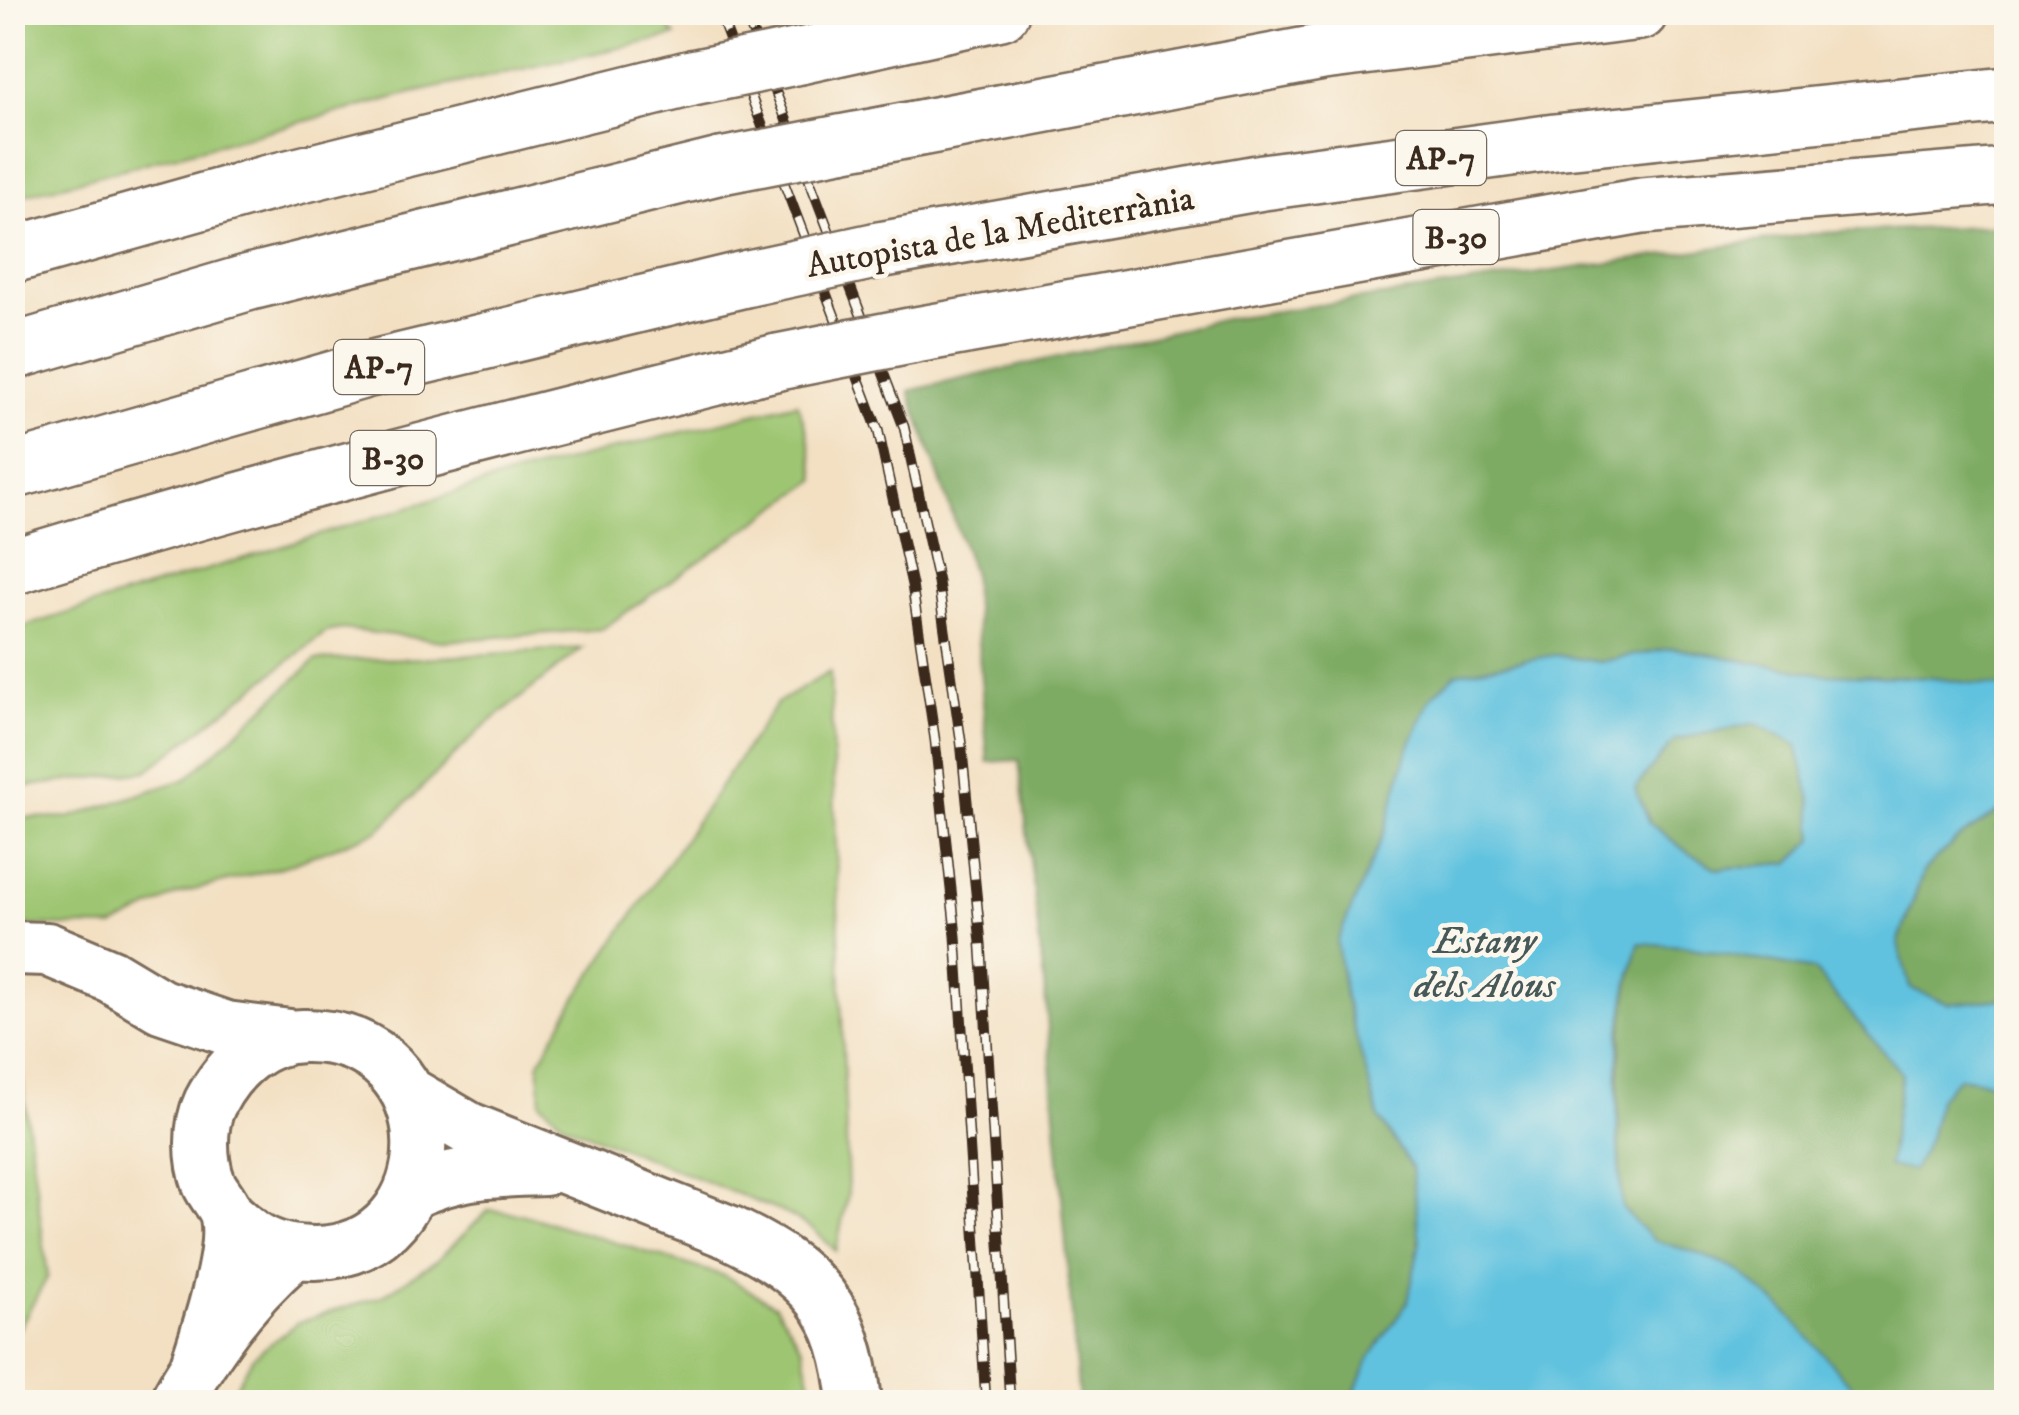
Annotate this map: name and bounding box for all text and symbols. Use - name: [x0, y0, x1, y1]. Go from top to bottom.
- road number: AP-7: [1396, 131, 1486, 185]
- street label: Autopista de la Mediterrània: [803, 177, 1198, 289]
- road number: B-30: [1414, 210, 1498, 264]
- road number: AP-7: [334, 340, 424, 394]
- road number: B-30: [350, 431, 436, 485]
- water label: Estany dels Alous: [1413, 918, 1557, 1010]

